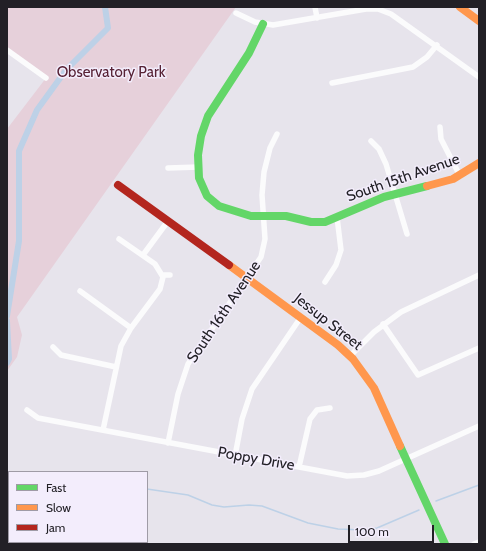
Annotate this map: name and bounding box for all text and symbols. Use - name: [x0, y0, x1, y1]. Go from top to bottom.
- park label: Observatory Park: [57, 64, 165, 82]
- street label: South 15th Avenue: [344, 150, 462, 206]
- street label: South 16th Avenue: [183, 258, 265, 366]
- street label: Jessup Street: [290, 290, 366, 354]
- street label: Poppy Drive: [216, 443, 296, 475]
- legend: [8, 471, 148, 543]
- text: Fast: [46, 480, 66, 495]
- text: Slow: [46, 500, 71, 515]
- scale bar: [350, 517, 436, 543]
- text: Jam: [46, 520, 65, 535]
- text: 100 m: [355, 524, 389, 539]

